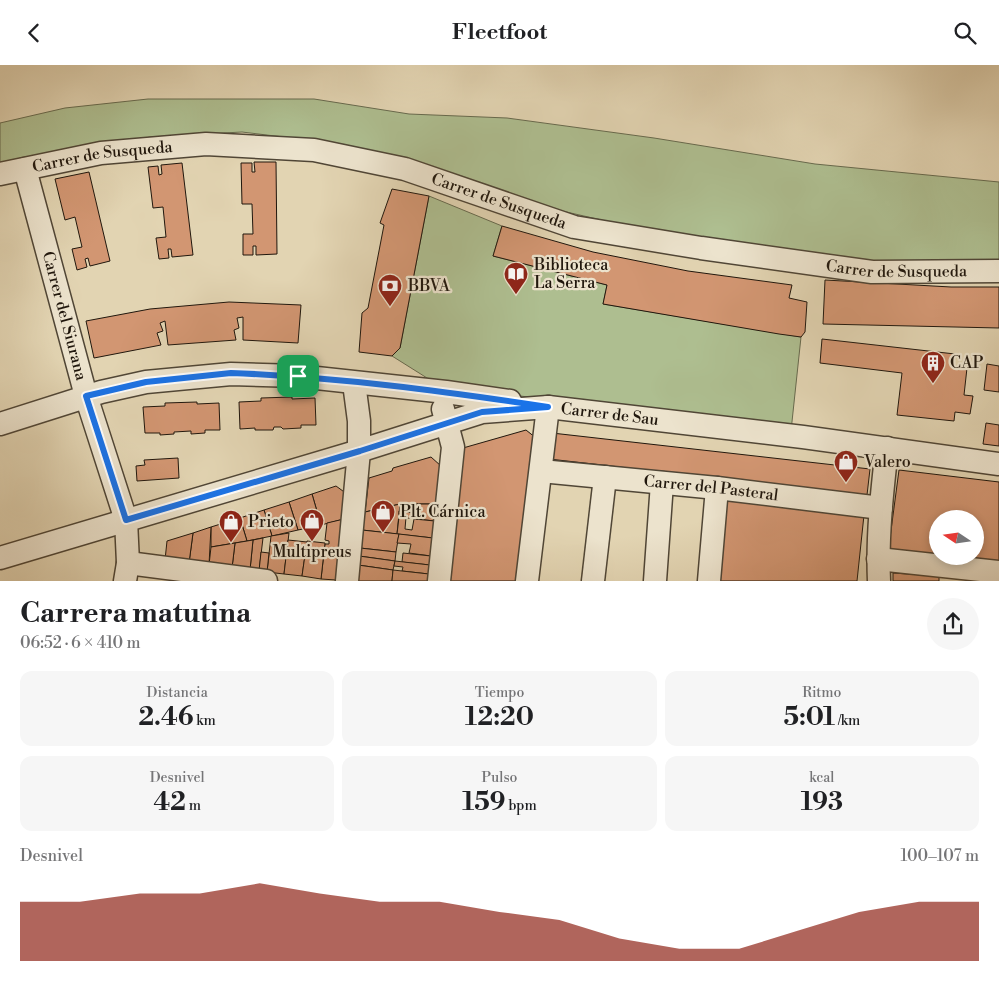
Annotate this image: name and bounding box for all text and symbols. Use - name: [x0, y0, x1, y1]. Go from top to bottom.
- icon: back: [20, 19, 48, 47]
- text: Fleetfoot: [452, 19, 547, 46]
- icon: search: [951, 19, 979, 47]
- street label: Carrer de Susqueda: [30, 137, 174, 177]
- street label: Carrer de Susqueda: [429, 169, 570, 234]
- street label: Carrer del Siurana: [38, 249, 92, 383]
- place label: Biblioteca La Serra: [533, 255, 609, 293]
- street label: Carrer de Susqueda: [825, 256, 968, 282]
- library icon: Biblioteca La Serra: [503, 261, 529, 295]
- bank icon: BBVA: [377, 273, 403, 307]
- place label: BBVA: [407, 276, 451, 296]
- building icon: CAP: [920, 350, 946, 384]
- place label: CAP: [950, 353, 983, 373]
- pin: [277, 355, 319, 397]
- icon: arrive: [284, 362, 312, 390]
- street label: Carrer de Sau: [560, 399, 660, 430]
- shop icon: Valero: [833, 449, 859, 483]
- place label: Valero: [863, 452, 911, 472]
- street label: Carrer del Pasteral: [643, 471, 780, 505]
- shop icon: Plt. Cárnica: [370, 499, 396, 533]
- place label: Plt. Cárnica: [400, 502, 486, 522]
- shop icon: Multipreus: [299, 508, 325, 542]
- shop icon: Prieto: [218, 509, 244, 543]
- north arrow: [929, 510, 984, 565]
- map controls: [929, 510, 984, 565]
- place label: Prieto: [248, 512, 294, 532]
- place label: Multipreus: [272, 542, 352, 562]
- text: Carrera matutina: [20, 596, 251, 631]
- button: share: [927, 598, 979, 650]
- text: 06:52 · 6 × 410 m: [20, 633, 140, 653]
- text: Distancia: [147, 684, 208, 702]
- text: Tiempo: [475, 684, 524, 702]
- text: Ritmo: [802, 684, 841, 702]
- text: 2.46: [138, 702, 193, 733]
- text: 12:20: [465, 702, 534, 733]
- text: 5:01: [783, 702, 835, 733]
- text: km: [193, 712, 216, 730]
- text: /km: [835, 712, 860, 730]
- text: Desnivel: [150, 769, 205, 787]
- text: Pulso: [482, 769, 517, 787]
- text: kcal: [809, 769, 835, 787]
- text: 42: [153, 787, 186, 818]
- text: 159: [462, 787, 506, 818]
- text: 193: [801, 787, 843, 818]
- text: m: [186, 797, 201, 815]
- text: bpm: [506, 797, 537, 815]
- text: Desnivel: [20, 846, 83, 866]
- text: 100–107 m: [901, 846, 979, 866]

